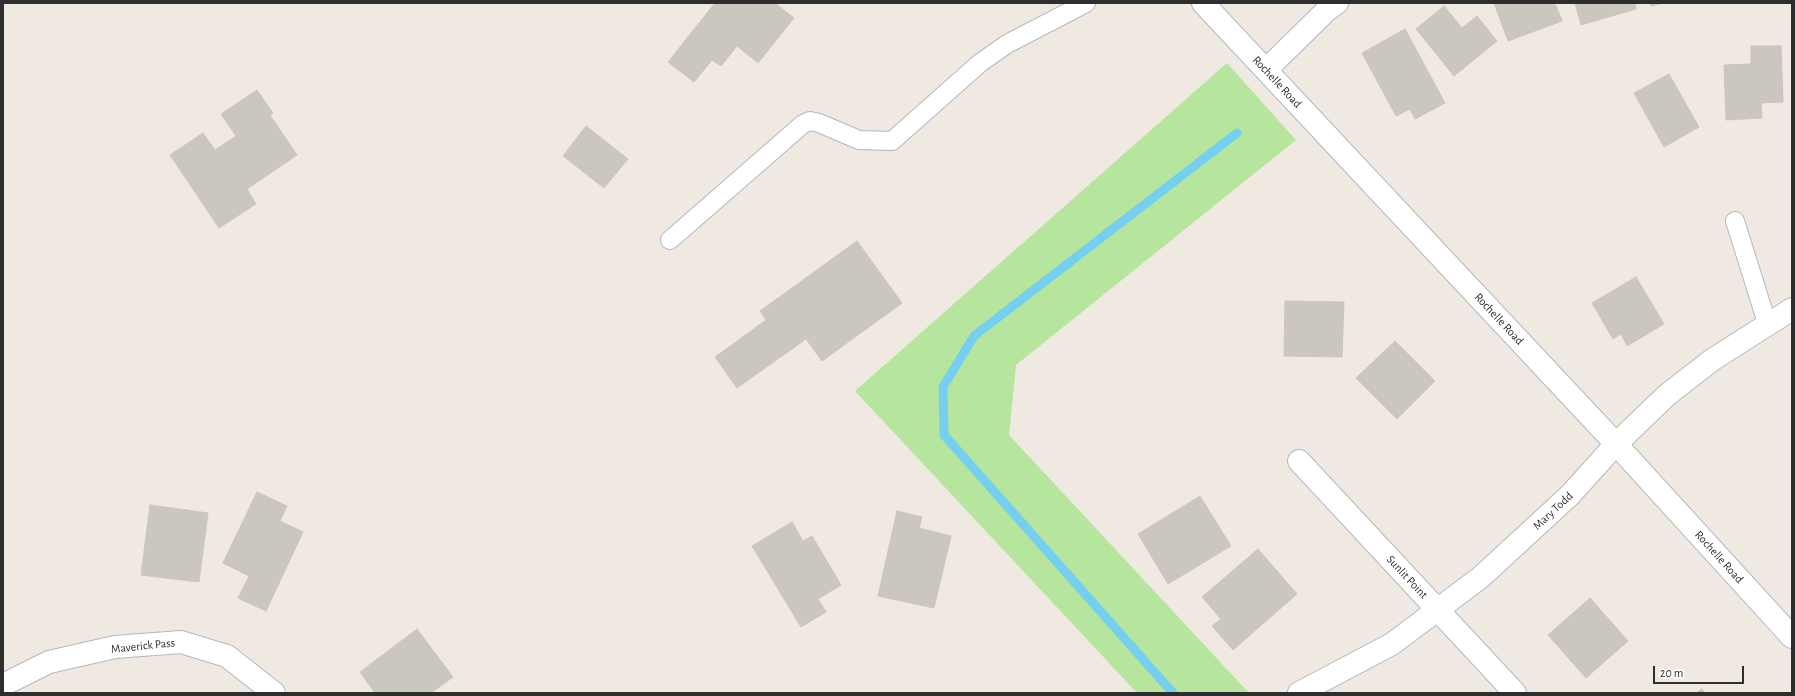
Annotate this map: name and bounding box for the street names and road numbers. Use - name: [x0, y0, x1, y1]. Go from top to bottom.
- street label: Rochelle Road: [1249, 53, 1305, 111]
- street label: Rochelle Road: [1471, 290, 1527, 348]
- street label: Mary Todd: [1530, 489, 1576, 533]
- street label: Rochelle Road: [1692, 528, 1746, 586]
- street label: Sunlit Point: [1383, 552, 1431, 602]
- street label: Maverick Pass: [110, 635, 176, 657]

